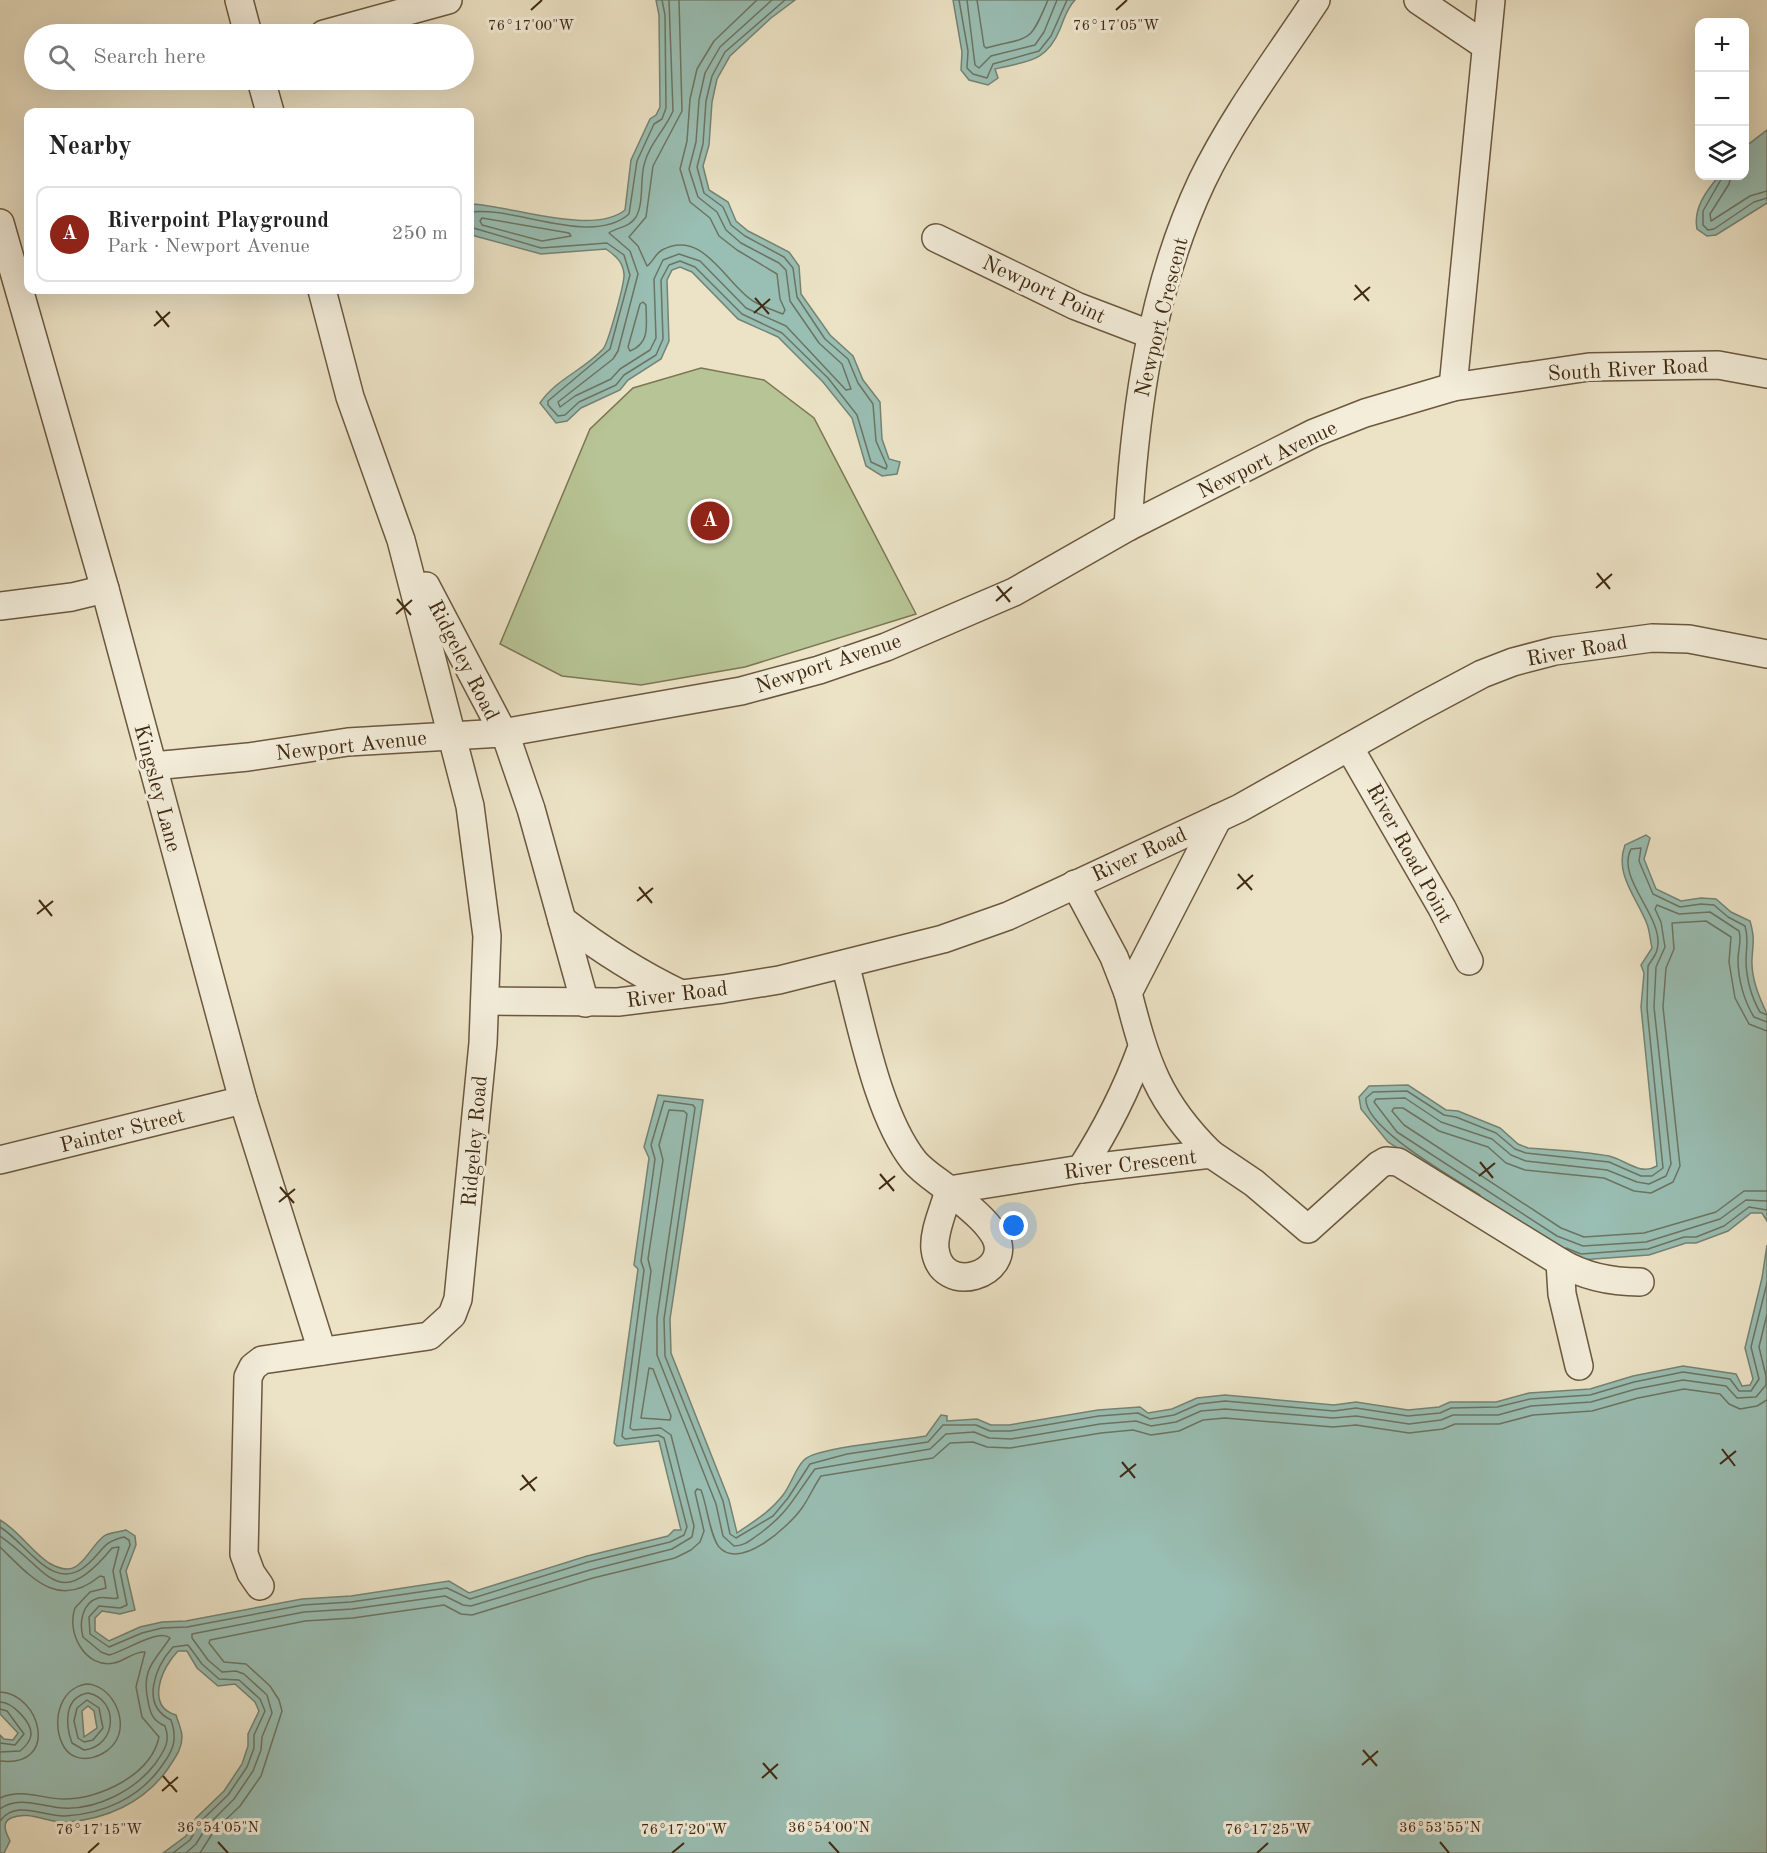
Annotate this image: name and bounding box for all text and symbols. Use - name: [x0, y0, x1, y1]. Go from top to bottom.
- map controls: [1695, 18, 1749, 180]
- button: +: [1695, 18, 1749, 72]
- text: 76°17'00"W: [488, 19, 574, 34]
- text: 76°17'05"W: [1073, 19, 1159, 34]
- search box: [24, 24, 474, 90]
- icon: search: [45, 41, 78, 74]
- text: Search here: [93, 46, 206, 68]
- button: −: [1695, 72, 1749, 126]
- button: layers: [1695, 126, 1749, 180]
- text: Nearby: [48, 134, 132, 160]
- text: Riverpoint Playground: [107, 210, 329, 232]
- text: A: [62, 224, 77, 244]
- text: 250 m: [392, 224, 448, 244]
- street label: Newport Crescent: [1132, 235, 1193, 400]
- text: Park · Newport Avenue: [107, 237, 310, 257]
- street label: Newport Point: [979, 253, 1108, 328]
- street label: South River Road: [1547, 356, 1709, 385]
- street label: Newport Avenue: [1195, 418, 1341, 503]
- pin: A: [690, 498, 730, 544]
- street label: Ridgeley Road: [423, 597, 502, 724]
- street label: Newport Avenue: [753, 631, 904, 698]
- street label: River Road: [1525, 632, 1629, 671]
- street label: Kingsley Lane: [129, 722, 184, 854]
- street label: Newport Avenue: [274, 728, 428, 765]
- street label: River Road Point: [1362, 781, 1456, 927]
- street label: River Road: [1089, 824, 1190, 886]
- street label: River Road: [625, 979, 729, 1012]
- street label: Ridgeley Road: [459, 1075, 492, 1208]
- street label: Painter Street: [58, 1106, 187, 1157]
- street label: River Crescent: [1062, 1147, 1198, 1184]
- your location: [999, 1211, 1028, 1240]
- text: 36°54'05"N: [177, 1821, 259, 1836]
- text: 36°54'00"N: [788, 1821, 870, 1836]
- text: 36°53'55"N: [1399, 1821, 1481, 1836]
- text: 76°17'15"W: [56, 1823, 142, 1838]
- text: 76°17'20"W: [641, 1823, 727, 1838]
- text: 76°17'25"W: [1225, 1823, 1311, 1838]

